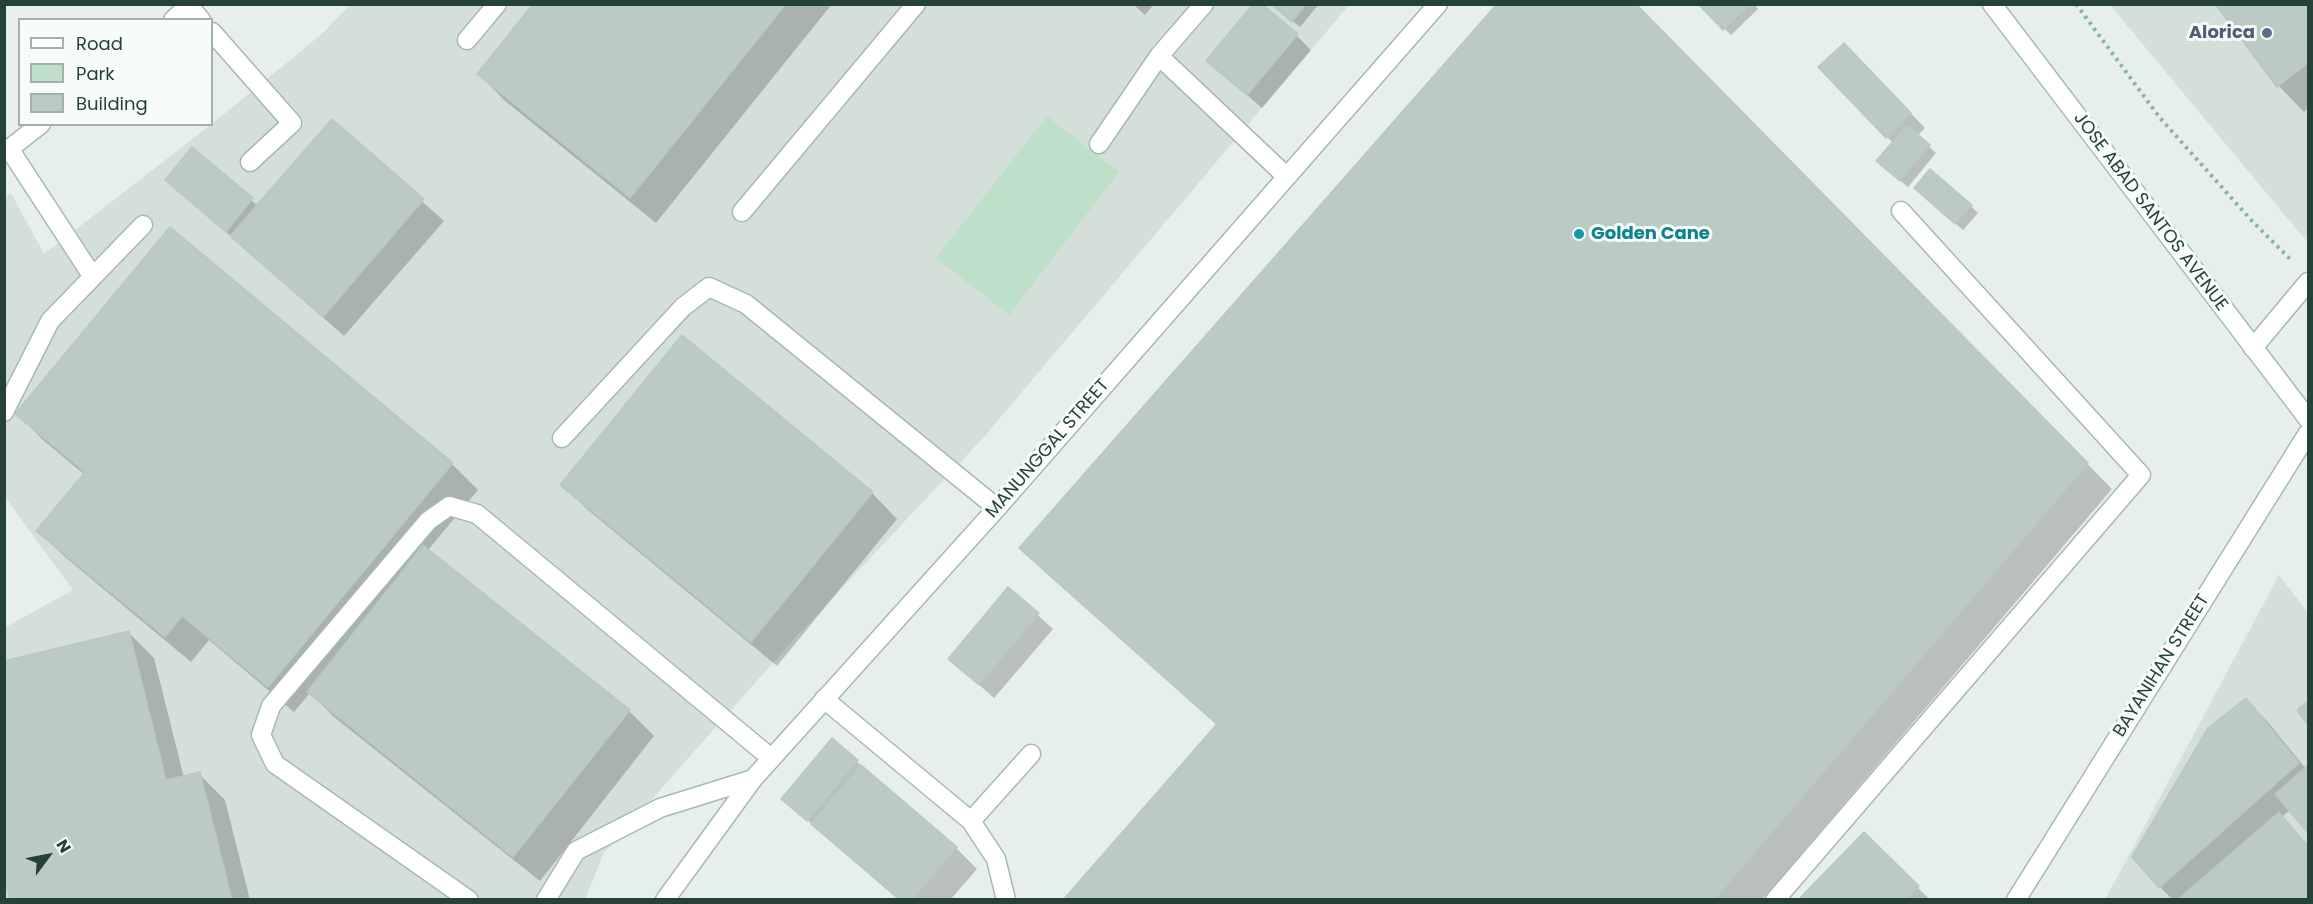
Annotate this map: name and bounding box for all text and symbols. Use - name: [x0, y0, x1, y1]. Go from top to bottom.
- legend: [18, 18, 213, 126]
- place label: Alorica: [2189, 22, 2255, 44]
- marker: Alorica: [2260, 26, 2274, 40]
- text: Road: [76, 31, 123, 56]
- text: Park: [76, 61, 115, 86]
- text: Building: [76, 91, 148, 116]
- street label: JOSE ABAD SANTOS AVENUE: [2068, 108, 2232, 316]
- place label: Golden Cane: [1591, 223, 1710, 245]
- marker: Golden Cane: [1572, 227, 1586, 241]
- street label: MANUNGGAL STREET: [982, 375, 1114, 523]
- street label: BAYANIHAN STREET: [2109, 591, 2215, 741]
- north arrow: [18, 826, 78, 886]
- text: N: [51, 835, 77, 857]

